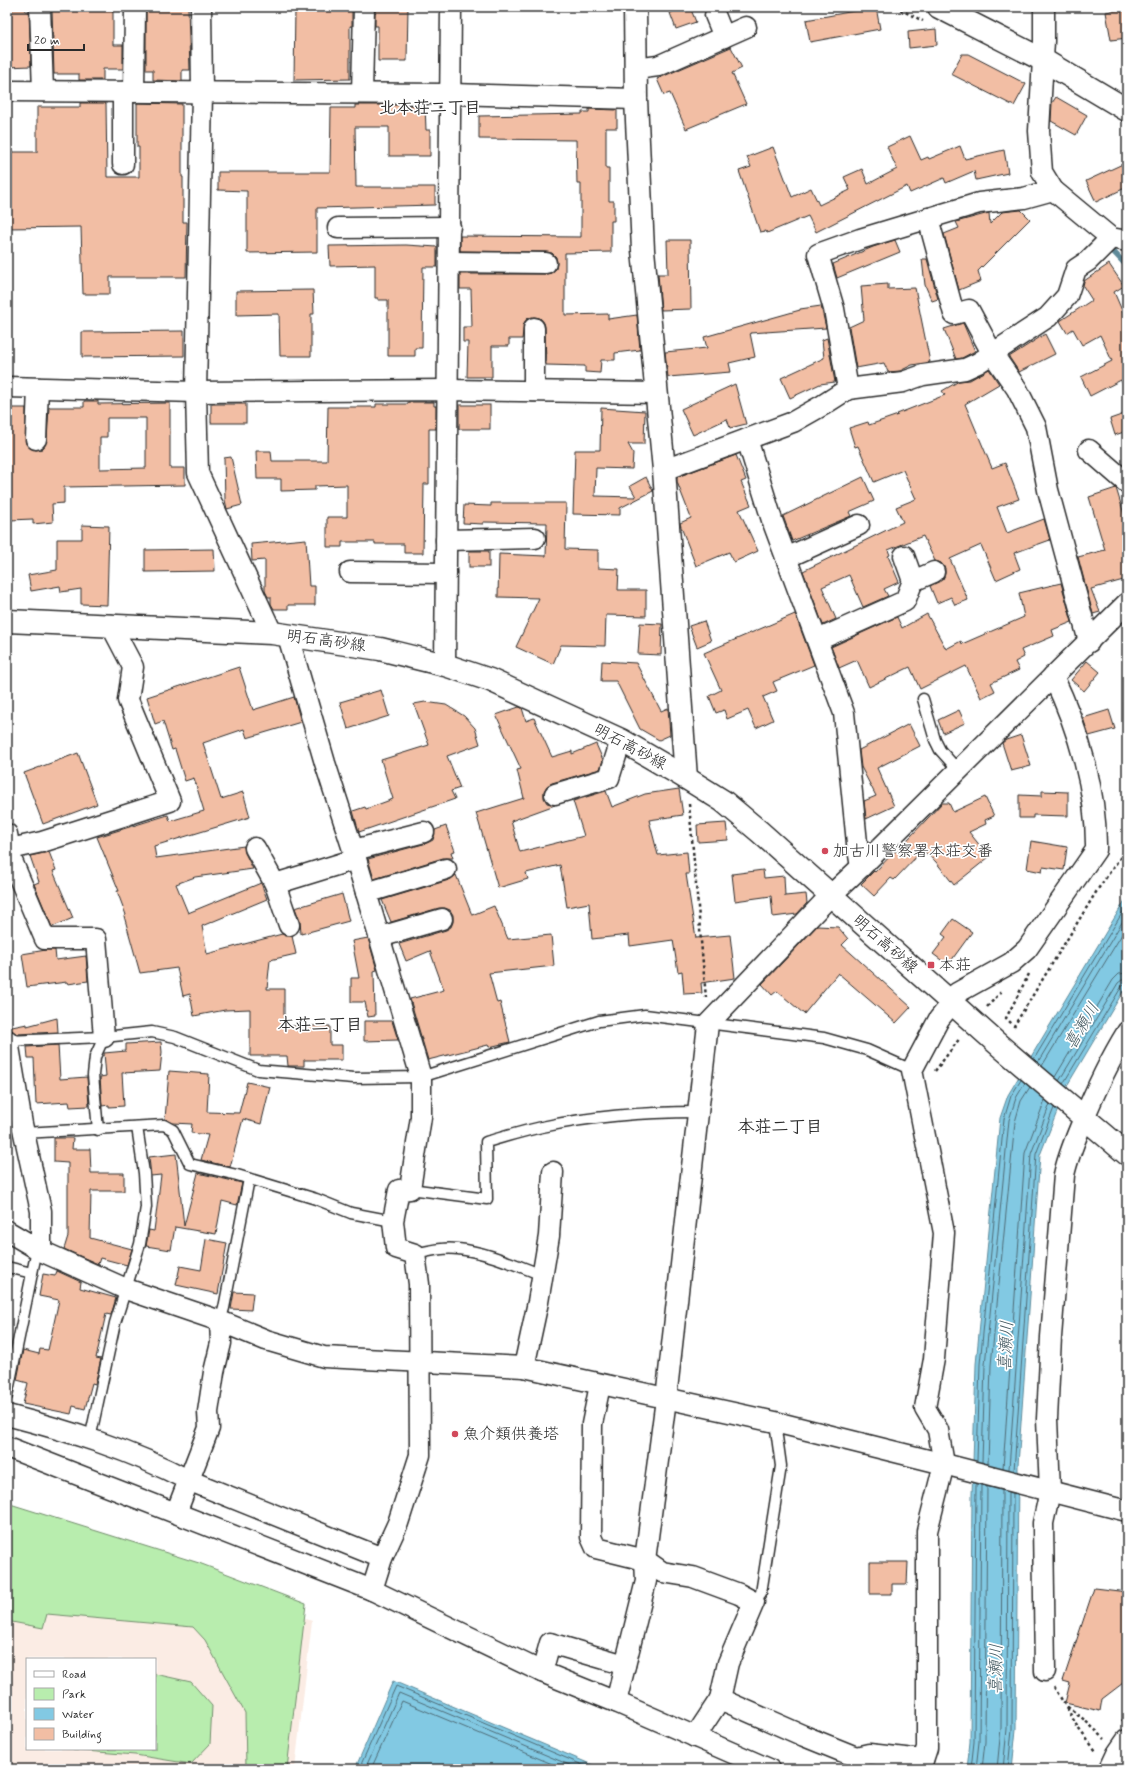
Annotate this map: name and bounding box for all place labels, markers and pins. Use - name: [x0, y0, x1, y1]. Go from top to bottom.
- place label: 加古川警察署本荘交番: [833, 841, 993, 862]
- marker: 加古川警察署本荘交番: [820, 846, 830, 856]
- place label: 本荘: [939, 955, 971, 976]
- marker: 本荘: [926, 960, 936, 970]
- place label: 魚介類供養塔: [463, 1424, 559, 1445]
- marker: 魚介類供養塔: [450, 1429, 460, 1439]

